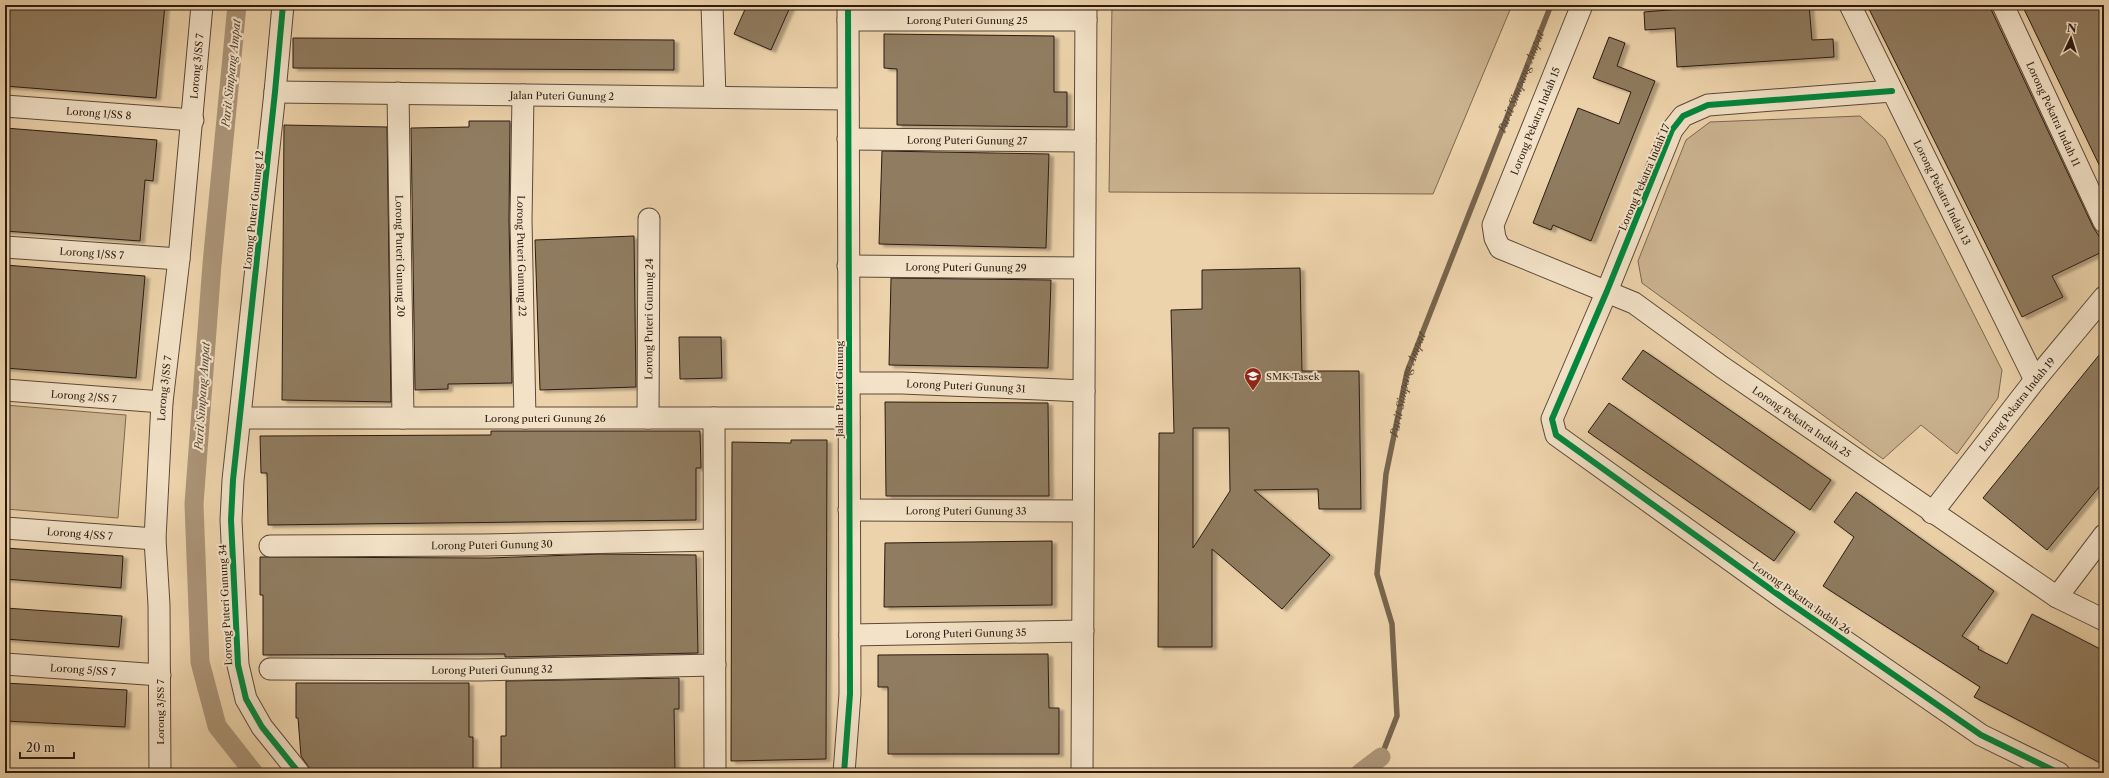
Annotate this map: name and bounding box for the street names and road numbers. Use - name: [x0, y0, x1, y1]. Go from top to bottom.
- street label: Lorong Puteri Gunung 25: [906, 14, 1028, 27]
- street label: Lorong 3/SS 7: [188, 33, 206, 99]
- street label: Lorong Pekatra Indah 11: [2023, 59, 2084, 169]
- street label: Lorong Pekatra Indah 15: [1508, 65, 1563, 177]
- street label: Jalan Puteri Gunung 2: [508, 89, 614, 103]
- street label: Lorong 1/SS 8: [66, 105, 132, 122]
- street label: Lorong Pekatra Indah 17: [1616, 122, 1673, 233]
- street label: Lorong Puteri Gunung 27: [907, 133, 1027, 148]
- street label: Lorong Pekatra Indah 13: [1911, 138, 1973, 247]
- street label: Lorong Puteri Gunung 12: [241, 150, 266, 270]
- street label: Lorong Puteri Gunung 20: [393, 195, 407, 317]
- street label: Lorong Puteri Gunung 22: [514, 195, 529, 317]
- street label: Lorong 1/SS 7: [59, 245, 124, 262]
- street label: Lorong Puteri Gunung 24: [642, 258, 656, 380]
- street label: Lorong Puteri Gunung 29: [905, 260, 1027, 275]
- street label: Jalan Puteri Gunung: [833, 340, 846, 439]
- street label: Lorong 3/SS 7: [155, 355, 174, 422]
- street label: Lorong Pekatra Indah 19: [1976, 355, 2058, 454]
- street label: Lorong Puteri Gunung 31: [906, 377, 1027, 395]
- street label: Lorong Pekatra Indah 25: [1749, 384, 1853, 461]
- street label: Lorong 2/SS 7: [50, 388, 117, 406]
- street label: Lorong puteri Gunung 26: [484, 412, 606, 425]
- street label: Lorong Puteri Gunung 33: [905, 504, 1027, 518]
- street label: Lorong 4/SS 7: [46, 525, 113, 543]
- street label: Lorong Puteri Gunung 30: [431, 537, 553, 552]
- street label: Lorong Puteri Gunung 34: [216, 544, 235, 666]
- street label: Lorong Pekatra Indah 26: [1750, 559, 1854, 637]
- street label: Lorong Puteri Gunung 35: [905, 626, 1027, 641]
- street label: Lorong 5/SS 7: [50, 661, 116, 679]
- street label: Lorong Puteri Gunung 32: [431, 662, 553, 677]
- street label: Lorong 3/SS 7: [154, 679, 167, 745]

